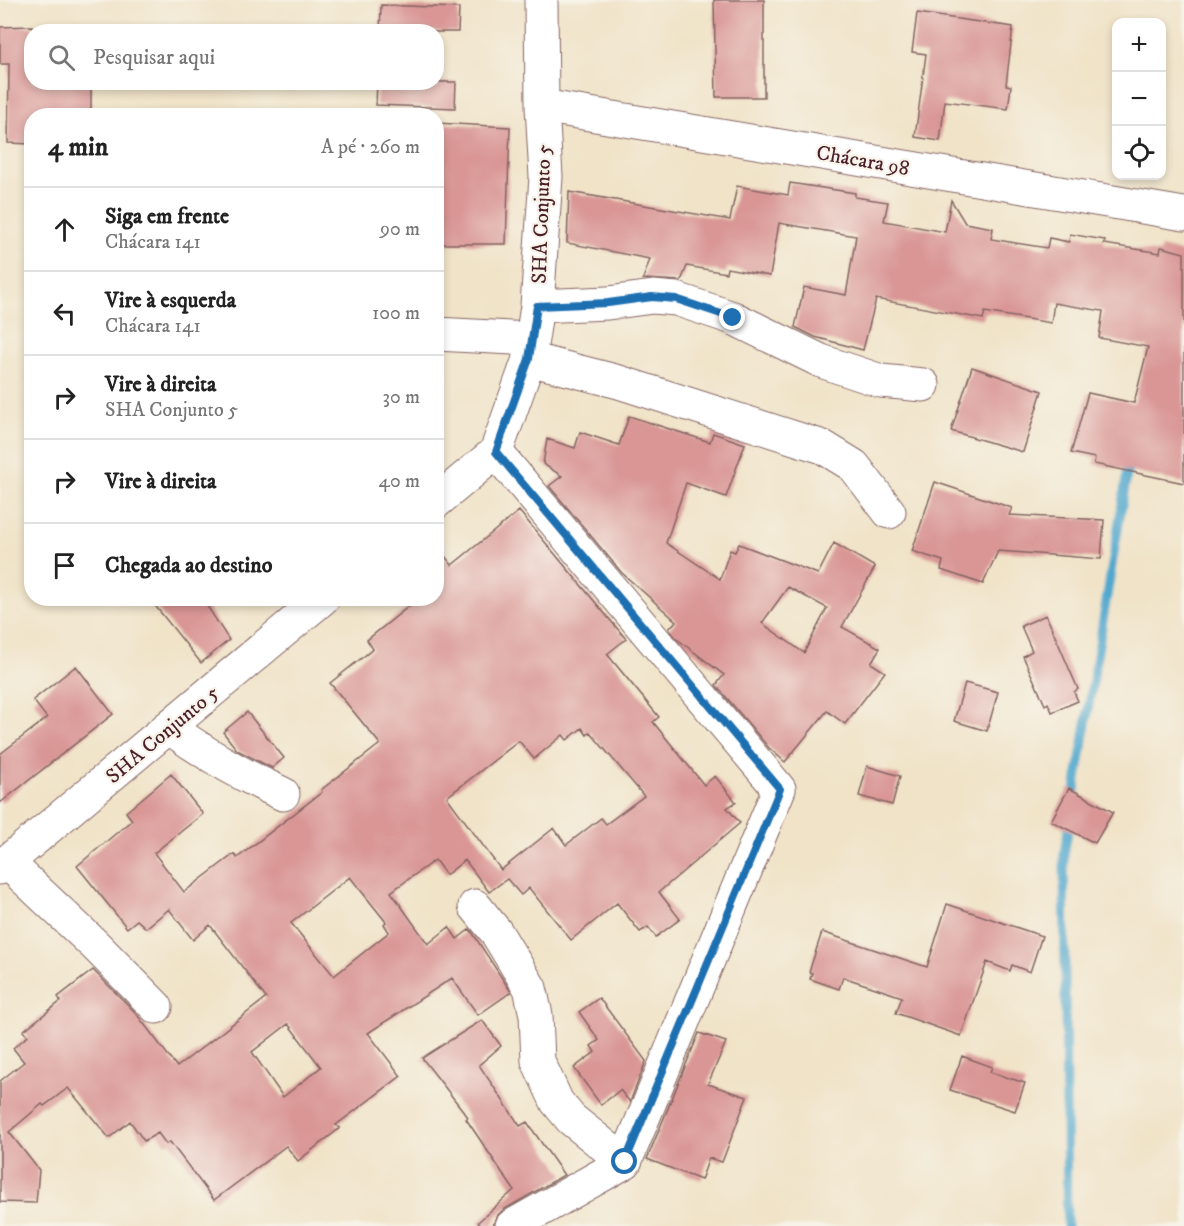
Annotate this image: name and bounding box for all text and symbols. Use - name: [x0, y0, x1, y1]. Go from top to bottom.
- map controls: [1112, 18, 1166, 180]
- button: +: [1112, 18, 1166, 72]
- search box: [24, 24, 444, 90]
- icon: search: [45, 41, 78, 74]
- text: Pesquisar aqui: [93, 44, 215, 71]
- button: −: [1112, 72, 1166, 126]
- button: locate: [1112, 126, 1166, 180]
- text: 4 min: [48, 131, 108, 164]
- text: A pé · 260 m: [321, 135, 420, 160]
- street label: Chácara 98: [814, 140, 911, 182]
- street label: SHA Conjunto 5: [527, 144, 557, 284]
- text: Siga em frente: [105, 203, 229, 230]
- icon: ahead: [48, 213, 81, 246]
- text: 90 m: [380, 217, 420, 242]
- text: Chácara 141: [105, 230, 201, 255]
- text: Vire à esquerda: [105, 287, 236, 314]
- icon: left: [48, 297, 81, 330]
- text: 100 m: [372, 301, 420, 326]
- route end: [719, 304, 745, 330]
- text: Chácara 141: [105, 314, 201, 339]
- text: Vire à direita: [105, 371, 216, 398]
- icon: right: [48, 381, 81, 414]
- text: 30 m: [382, 385, 420, 410]
- text: SHA Conjunto 5: [105, 398, 238, 423]
- icon: right: [48, 465, 81, 498]
- text: Vire à direita: [105, 468, 216, 495]
- text: 40 m: [378, 469, 420, 494]
- icon: arrive: [48, 549, 81, 582]
- text: Chegada ao destino: [105, 552, 272, 579]
- street label: SHA Conjunto 5: [101, 680, 224, 790]
- route start: [611, 1148, 637, 1174]

